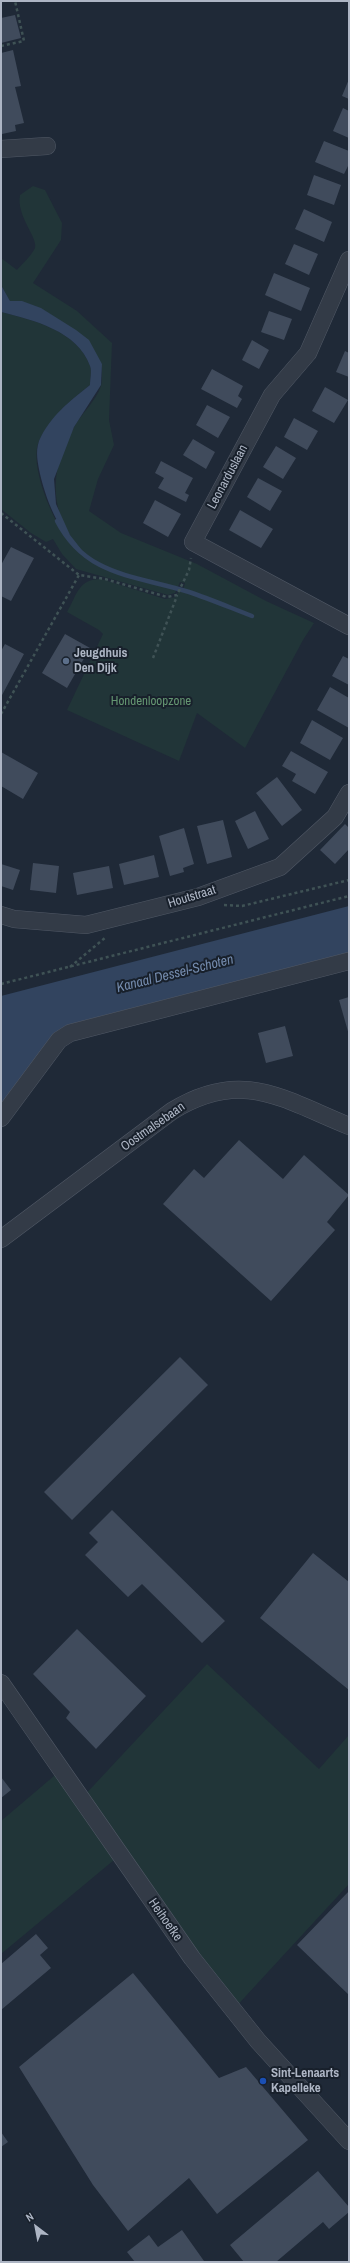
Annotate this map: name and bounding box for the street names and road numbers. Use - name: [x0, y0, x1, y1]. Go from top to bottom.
- street label: Leonarduslaan: [205, 442, 251, 512]
- street label: Houtstraat: [166, 882, 218, 912]
- street label: Oostmalsebaan: [118, 1099, 188, 1155]
- street label: Heihoefke: [145, 1896, 185, 1944]

